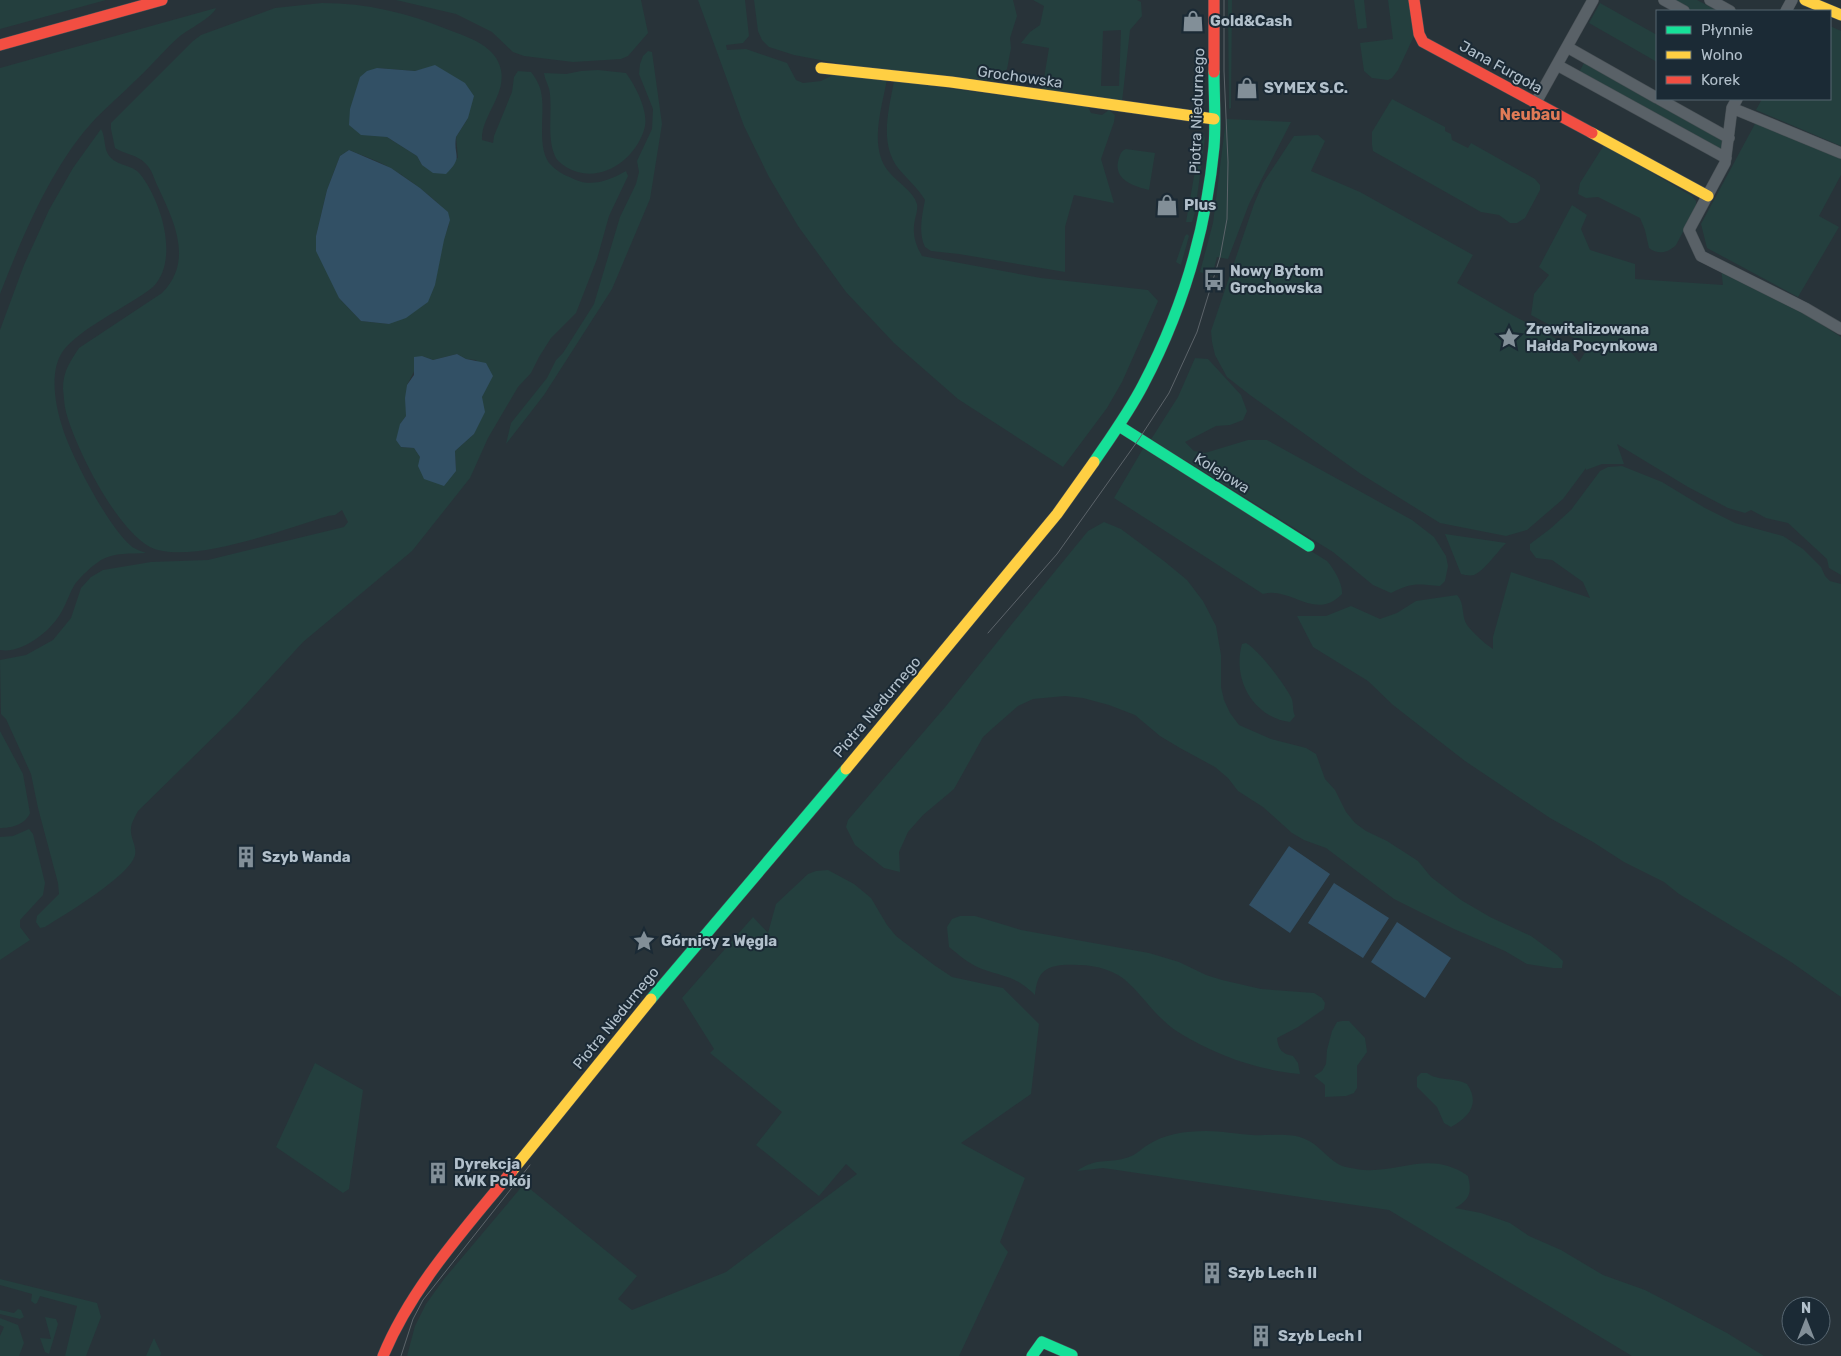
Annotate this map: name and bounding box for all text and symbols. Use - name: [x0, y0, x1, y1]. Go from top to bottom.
- shop icon: Gold&Cash: [1180, 8, 1206, 34]
- legend: [1656, 10, 1831, 100]
- place label: Gold&Cash: [1210, 12, 1292, 30]
- text: Płynnie: [1701, 21, 1753, 39]
- street label: Jana Furgoła: [1456, 37, 1546, 97]
- text: Wolno: [1701, 46, 1743, 64]
- street label: Piotra Niedurnego: [1186, 48, 1208, 174]
- street label: Grochowska: [976, 62, 1064, 92]
- text: Korek: [1701, 71, 1740, 89]
- shop icon: SYMEX S.C.: [1234, 75, 1260, 101]
- place label: SYMEX S.C.: [1264, 79, 1348, 97]
- district label: Neubau: [1499, 105, 1561, 124]
- shop icon: Plus: [1154, 192, 1180, 218]
- place label: Plus: [1184, 196, 1216, 214]
- place label: Nowy Bytom Grochowska: [1230, 262, 1324, 297]
- bus stop icon: Nowy Bytom Grochowska: [1201, 267, 1227, 293]
- place label: Zrewitalizowana Hałda Pocynkowa: [1526, 320, 1658, 355]
- place icon: Zrewitalizowana Hałda Pocynkowa: [1496, 325, 1522, 351]
- street label: Kolejowa: [1191, 449, 1253, 497]
- street label: Piotra Niedurnego: [829, 653, 925, 761]
- building icon: Szyb Wanda: [233, 844, 259, 870]
- place label: Szyb Wanda: [262, 848, 351, 866]
- place icon: Górnicy z Węgla: [631, 928, 657, 954]
- place label: Górnicy z Węgla: [661, 932, 777, 950]
- street label: Piotra Niedurnego: [569, 963, 663, 1073]
- place label: Dyrekcja KWK Pokój: [454, 1155, 531, 1190]
- building icon: Dyrekcja KWK Pokój: [425, 1160, 451, 1186]
- building icon: Szyb Lech II: [1199, 1260, 1225, 1286]
- place label: Szyb Lech II: [1228, 1264, 1317, 1282]
- north arrow: [1781, 1296, 1831, 1346]
- text: N: [1801, 1300, 1811, 1317]
- building icon: Szyb Lech I: [1248, 1323, 1274, 1349]
- place label: Szyb Lech I: [1278, 1327, 1362, 1345]

